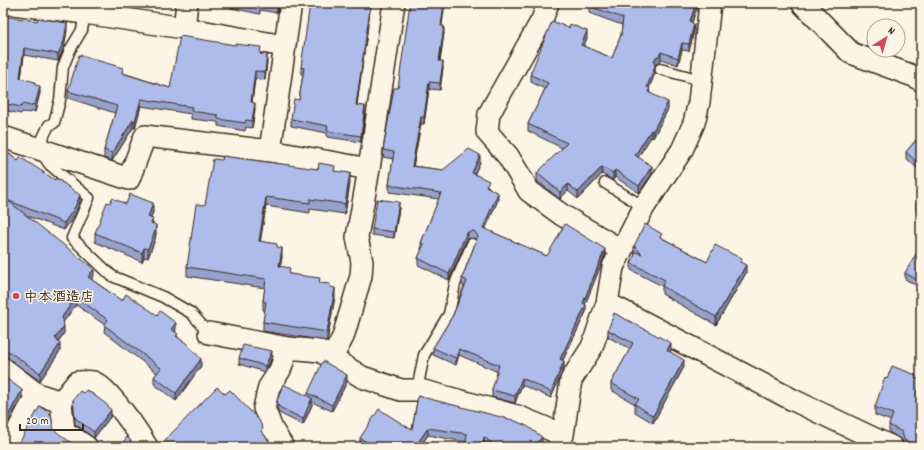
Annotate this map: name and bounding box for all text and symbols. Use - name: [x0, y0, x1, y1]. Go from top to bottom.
- north arrow: [866, 18, 906, 58]
- text: N: [884, 24, 898, 40]
- place label: 中本酒造店: [24, 288, 94, 308]
- marker: 中本酒造店: [11, 291, 21, 301]
- scale bar: [20, 406, 83, 432]
- text: 20 m: [26, 413, 49, 430]

